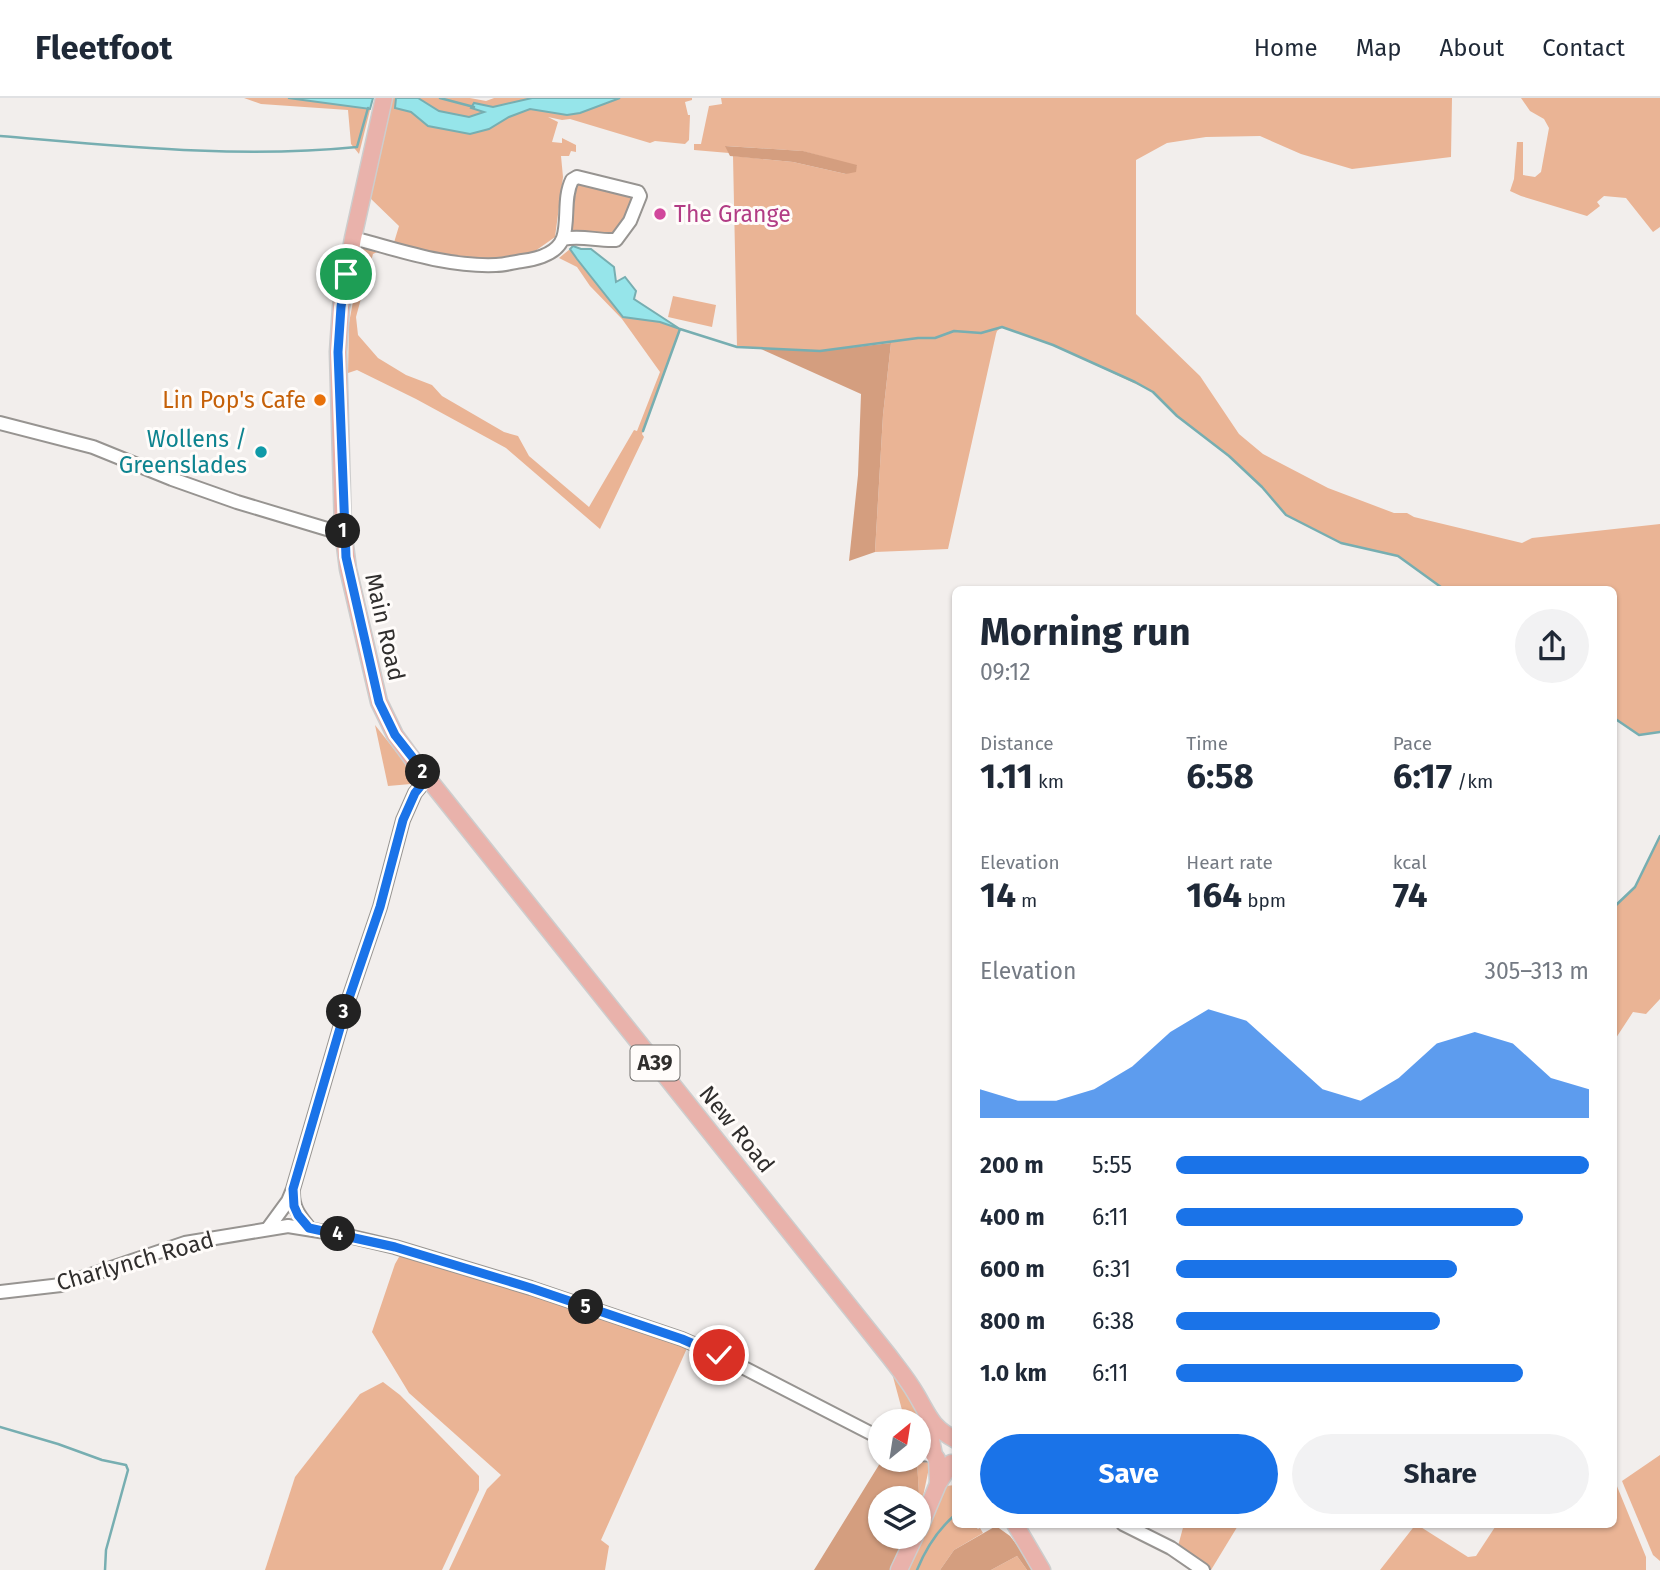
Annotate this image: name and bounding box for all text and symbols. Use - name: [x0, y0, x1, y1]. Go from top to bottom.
- text: Fleetfoot: [35, 28, 172, 68]
- text: Home: [1254, 34, 1318, 62]
- text: Map: [1356, 34, 1402, 62]
- text: About: [1440, 34, 1504, 62]
- text: Contact: [1542, 34, 1625, 62]
- place label: The Grange: [674, 200, 791, 228]
- marker: The Grange: [652, 206, 668, 222]
- pin: [316, 244, 376, 304]
- icon: arrive: [327, 255, 365, 293]
- place label: Lin Pop's Cafe: [162, 386, 306, 414]
- marker: Lin Pop's Cafe: [312, 392, 328, 408]
- place label: Wollens / Greenslades: [119, 425, 247, 479]
- marker: Wollens / Greenslades: [253, 444, 269, 460]
- pin: 1: [326, 514, 360, 548]
- text: 1: [338, 519, 347, 542]
- street label: Main Road: [359, 570, 411, 684]
- text: Morning run: [980, 609, 1191, 655]
- button: share: [1515, 609, 1589, 683]
- text: 09:12: [980, 658, 1031, 686]
- text: Distance: [980, 732, 1054, 755]
- text: Time: [1186, 732, 1228, 755]
- text: Pace: [1393, 732, 1432, 755]
- pin: 2: [406, 754, 440, 790]
- text: 1.11: [980, 755, 1033, 797]
- text: 6:58: [1186, 755, 1254, 797]
- text: 6:17: [1393, 755, 1452, 797]
- text: 2: [418, 760, 427, 783]
- text: km: [1033, 770, 1064, 793]
- text: /km: [1452, 770, 1493, 793]
- text: Elevation: [980, 851, 1060, 874]
- text: Heart rate: [1186, 851, 1273, 874]
- text: kcal: [1393, 851, 1427, 874]
- text: 14: [980, 874, 1016, 916]
- text: 164: [1186, 874, 1242, 916]
- text: 74: [1393, 874, 1427, 916]
- text: m: [1016, 889, 1037, 912]
- text: bpm: [1242, 889, 1286, 912]
- text: Elevation: [980, 957, 1076, 985]
- text: 305–313 m: [1484, 957, 1589, 985]
- pin: 3: [326, 995, 362, 1030]
- text: 3: [339, 1000, 348, 1023]
- road number: A39: [630, 1046, 680, 1080]
- street label: New Road: [693, 1080, 781, 1178]
- text: 200 m: [980, 1151, 1044, 1179]
- text: 5:55: [1092, 1151, 1132, 1179]
- text: 400 m: [980, 1203, 1045, 1231]
- text: 6:11: [1092, 1203, 1128, 1231]
- pin: 4: [320, 1216, 356, 1252]
- text: 4: [332, 1222, 343, 1245]
- street label: Charlynch Road: [53, 1225, 217, 1297]
- text: 600 m: [980, 1255, 1045, 1283]
- text: 6:31: [1092, 1255, 1131, 1283]
- pin: 5: [568, 1290, 604, 1324]
- text: 5: [580, 1295, 591, 1318]
- text: 800 m: [980, 1307, 1045, 1335]
- text: 6:38: [1092, 1307, 1134, 1335]
- pin: [689, 1325, 749, 1385]
- icon: check: [700, 1336, 738, 1374]
- text: 1.0 km: [980, 1359, 1047, 1387]
- text: 6:11: [1092, 1359, 1128, 1387]
- north arrow: [868, 1409, 931, 1472]
- map controls: [868, 1409, 931, 1549]
- button: Save: [980, 1434, 1278, 1514]
- button: Share: [1292, 1434, 1589, 1514]
- button: layers: [868, 1486, 931, 1549]

